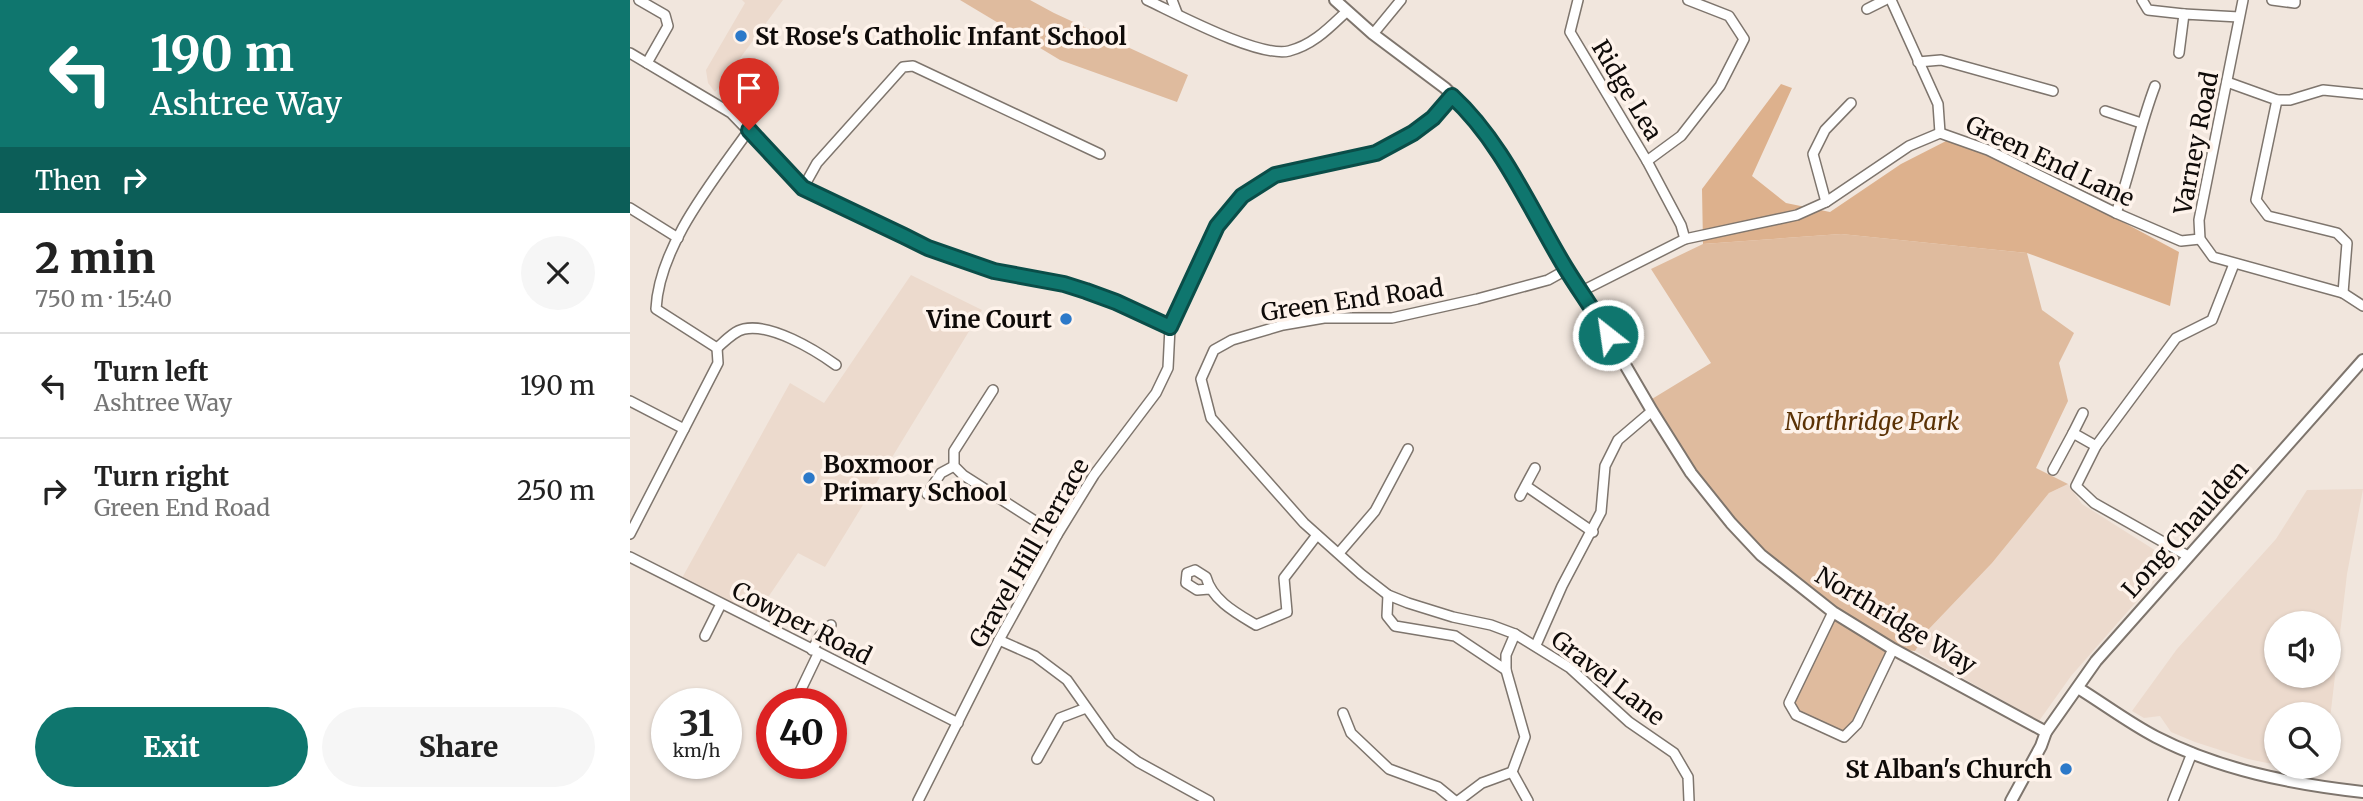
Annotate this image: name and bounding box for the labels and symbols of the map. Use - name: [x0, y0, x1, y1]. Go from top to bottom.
- place label: St Rose's Catholic Infant School: [755, 21, 1127, 52]
- marker: St Rose's Catholic Infant School: [733, 28, 749, 44]
- street label: Ridge Lea: [1585, 34, 1669, 146]
- pin: [719, 58, 779, 130]
- street label: Varney Road: [2167, 69, 2225, 218]
- street label: Green End Lane: [1961, 108, 2139, 214]
- street label: Green End Road: [1259, 272, 1445, 328]
- position arrow: [1571, 298, 1645, 372]
- place label: Vine Court: [926, 304, 1052, 335]
- marker: Vine Court: [1058, 311, 1074, 327]
- park label: Northridge Park: [1785, 406, 1959, 437]
- place label: Boxmoor Primary School: [823, 449, 1007, 508]
- street label: Gravel Hill Terrace: [962, 453, 1096, 653]
- street label: Long Chaulden: [2115, 454, 2255, 604]
- marker: Boxmoor Primary School: [801, 470, 817, 486]
- street label: Northridge Way: [1810, 560, 1982, 680]
- street label: Cowper Road: [727, 574, 877, 672]
- street label: Gravel Lane: [1545, 624, 1671, 732]
- speed limit sign: 40: [756, 688, 847, 779]
- place label: St Alban's Church: [1845, 754, 2052, 785]
- marker: St Alban's Church: [2058, 761, 2074, 777]

